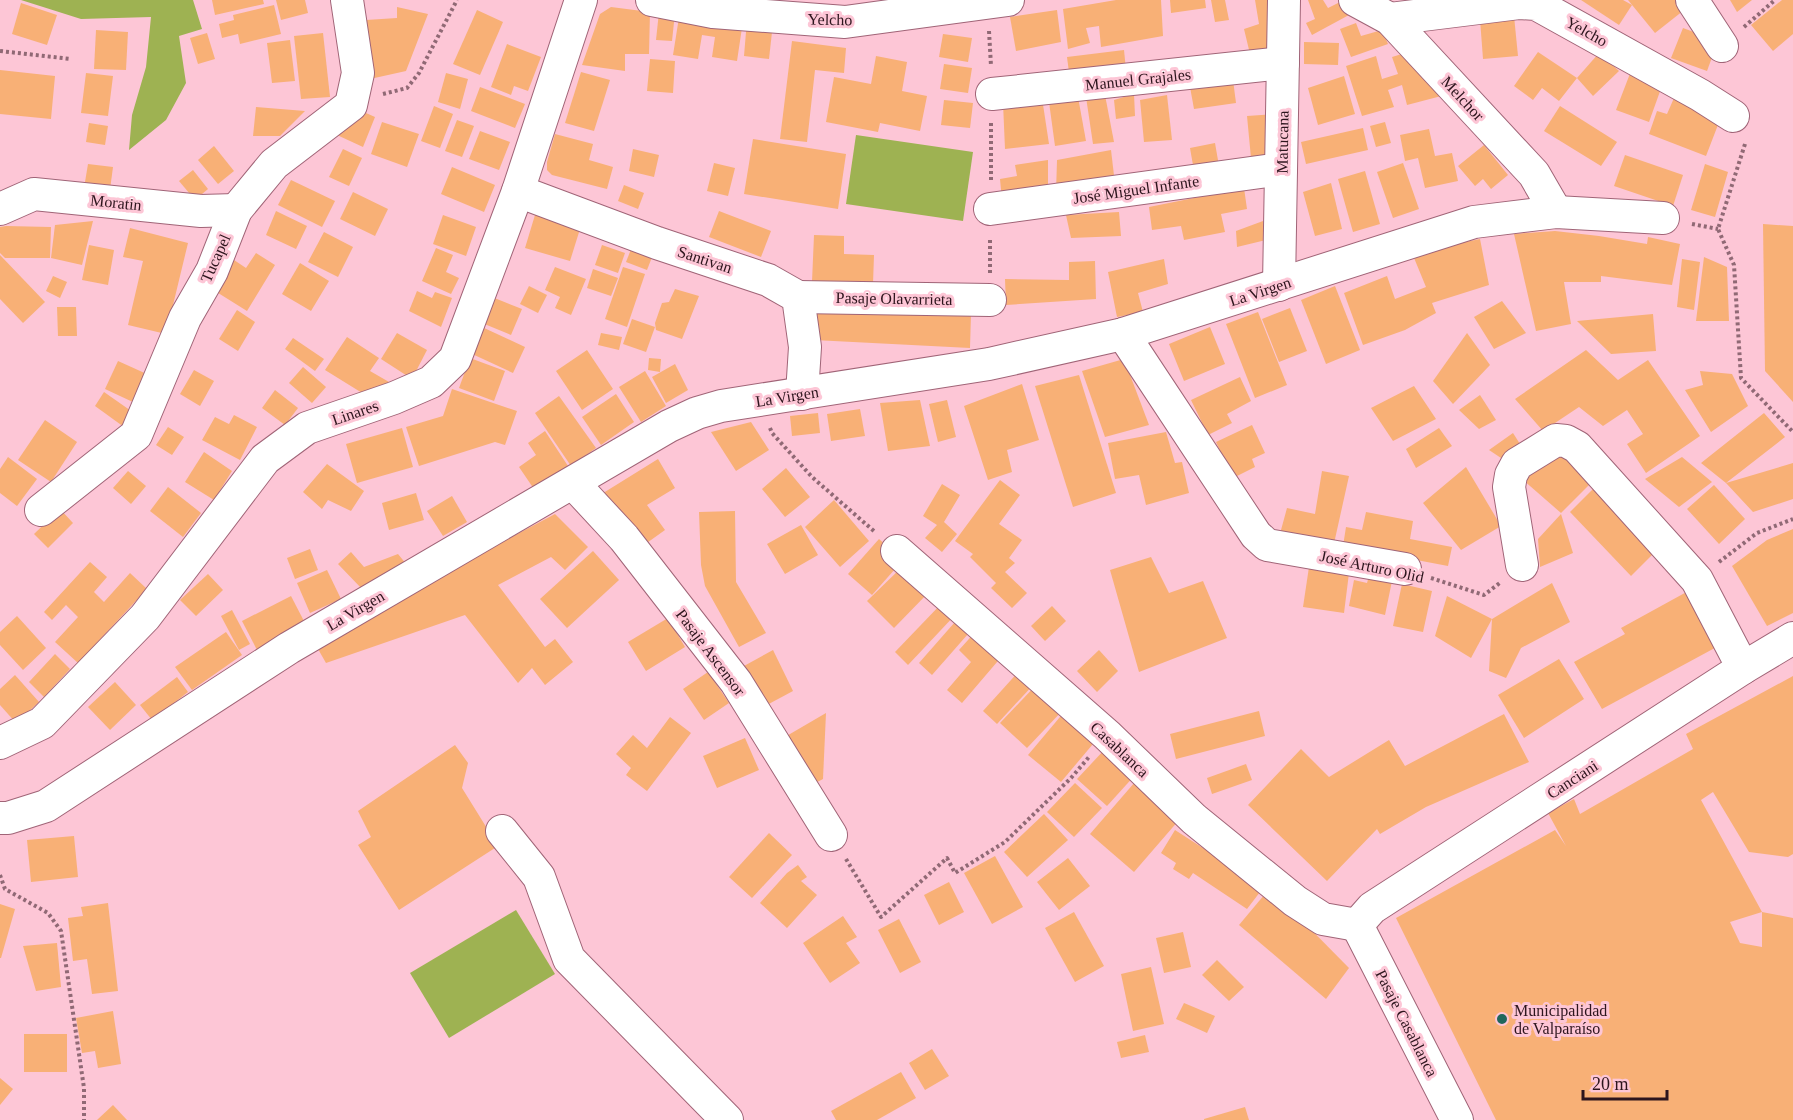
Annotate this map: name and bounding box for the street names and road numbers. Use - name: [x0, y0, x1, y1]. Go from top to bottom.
- street label: Yelcho: [808, 11, 852, 28]
- street label: Yelcho: [1563, 13, 1610, 50]
- street label: Manuel Grajales: [1084, 65, 1192, 94]
- street label: Melchor: [1438, 73, 1488, 124]
- street label: Matucana: [1273, 110, 1292, 174]
- street label: José Miguel Infante: [1072, 172, 1200, 208]
- street label: Moratin: [89, 191, 142, 214]
- street label: Tucapel: [197, 231, 235, 285]
- street label: Santivan: [676, 243, 734, 276]
- street label: La Virgen: [1227, 274, 1293, 310]
- street label: Pasaje Olavarrieta: [835, 289, 953, 309]
- street label: La Virgen: [754, 383, 820, 411]
- street label: Linares: [330, 397, 381, 428]
- street label: José Arturo Olid: [1318, 547, 1425, 586]
- street label: La Virgen: [323, 587, 388, 635]
- street label: Pasaje Ascensor: [672, 606, 749, 700]
- street label: Casablanca: [1087, 718, 1152, 780]
- street label: Canciani: [1544, 757, 1601, 802]
- street label: Pasaje Casablanca: [1371, 967, 1441, 1080]

